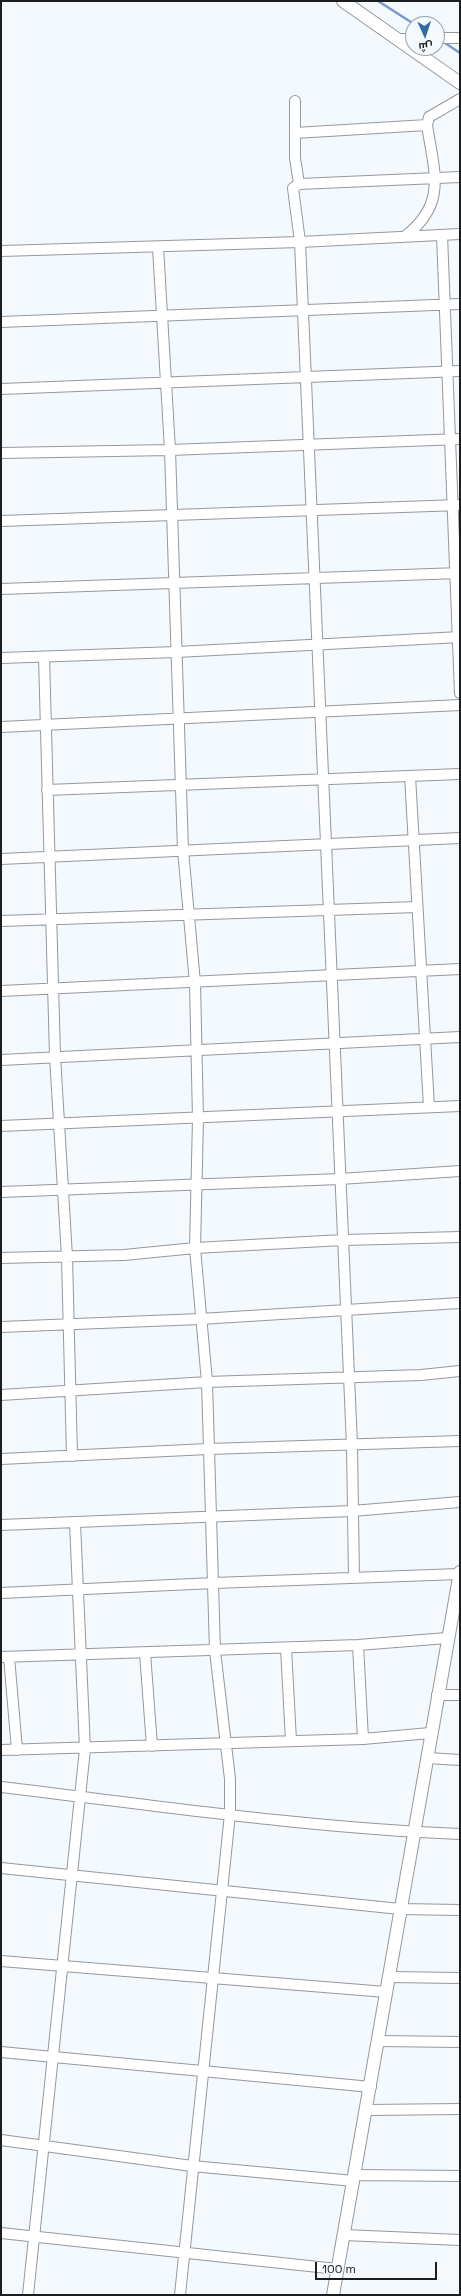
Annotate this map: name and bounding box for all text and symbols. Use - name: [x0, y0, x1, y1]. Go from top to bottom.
- north arrow: [405, 16, 445, 56]
- text: ش: [418, 40, 433, 54]
- scale bar: [317, 2254, 439, 2280]
- text: 100 m: [322, 2261, 356, 2277]

